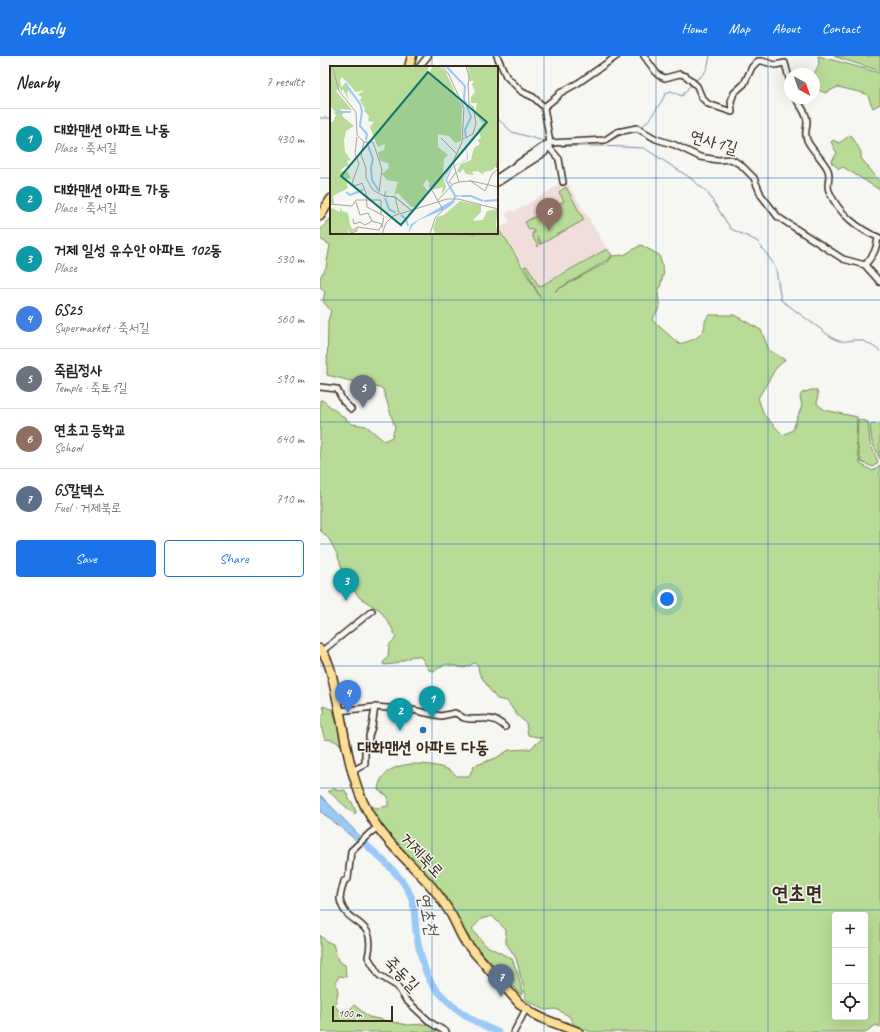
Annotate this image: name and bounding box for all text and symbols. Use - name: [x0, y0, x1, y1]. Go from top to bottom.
- text: Atlasly: [20, 16, 64, 40]
- text: Home: [681, 20, 707, 37]
- text: Map: [729, 20, 750, 37]
- text: About: [772, 20, 800, 37]
- text: Contact: [822, 20, 860, 37]
- inset map: [330, 66, 498, 234]
- north arrow: [784, 68, 820, 104]
- text: Nearby: [16, 72, 59, 93]
- text: 7 results: [266, 74, 304, 90]
- text: 대화맨션 아파트 나동: [54, 121, 170, 140]
- street label: 연사1길: [688, 125, 741, 159]
- text: 1: [26, 131, 32, 147]
- text: 430 m: [276, 131, 304, 147]
- text: Place · 죽서길: [54, 140, 117, 156]
- text: 대화맨션 아파트 가동: [54, 181, 170, 200]
- text: 2: [26, 191, 32, 207]
- text: 490 m: [276, 191, 304, 207]
- pin: 6: [536, 198, 562, 231]
- text: Place · 죽서길: [54, 200, 117, 216]
- text: 거제 일성 유수안 아파트 102동: [54, 241, 222, 260]
- text: 3: [26, 251, 32, 267]
- text: 530 m: [276, 251, 304, 267]
- text: Place: [54, 260, 77, 276]
- text: GS25: [54, 301, 82, 320]
- text: 4: [26, 311, 32, 327]
- text: 560 m: [276, 311, 304, 327]
- text: Supermarket · 죽서길: [54, 320, 149, 336]
- text: 죽림정사: [54, 361, 102, 380]
- text: 5: [26, 371, 32, 387]
- text: 590 m: [276, 371, 304, 387]
- pin: 5: [350, 375, 376, 408]
- text: Temple · 죽토1길: [54, 380, 128, 396]
- text: 연초고등학교: [54, 421, 126, 440]
- text: 6: [26, 431, 32, 447]
- text: 640 m: [276, 431, 304, 447]
- text: School: [54, 440, 82, 456]
- text: GS칼텍스: [54, 481, 105, 500]
- text: 7: [26, 491, 32, 507]
- text: 710 m: [276, 491, 304, 507]
- text: Fuel · 거제북로: [54, 500, 122, 516]
- button: Save: [16, 540, 156, 577]
- button: Share: [164, 540, 304, 577]
- pin: 3: [333, 568, 359, 601]
- your location: [657, 589, 677, 609]
- pin: 4: [335, 680, 361, 713]
- pin: 1: [419, 686, 445, 719]
- pin: 2: [387, 698, 413, 731]
- marker: 대화맨션 아파트 다동: [418, 725, 428, 735]
- place label: 대화맨션 아파트 다동: [357, 737, 489, 758]
- street label: 거제북로: [396, 828, 448, 882]
- district label: 연초면: [772, 880, 822, 906]
- water label: 연초천: [413, 890, 444, 939]
- map controls: [832, 912, 868, 1020]
- button: +: [832, 912, 868, 948]
- button: −: [832, 948, 868, 984]
- street label: 죽동길: [380, 952, 424, 996]
- pin: 7: [488, 964, 514, 997]
- button: locate: [832, 984, 868, 1020]
- scale bar: [332, 1004, 393, 1023]
- text: 100 m: [338, 1006, 362, 1020]

